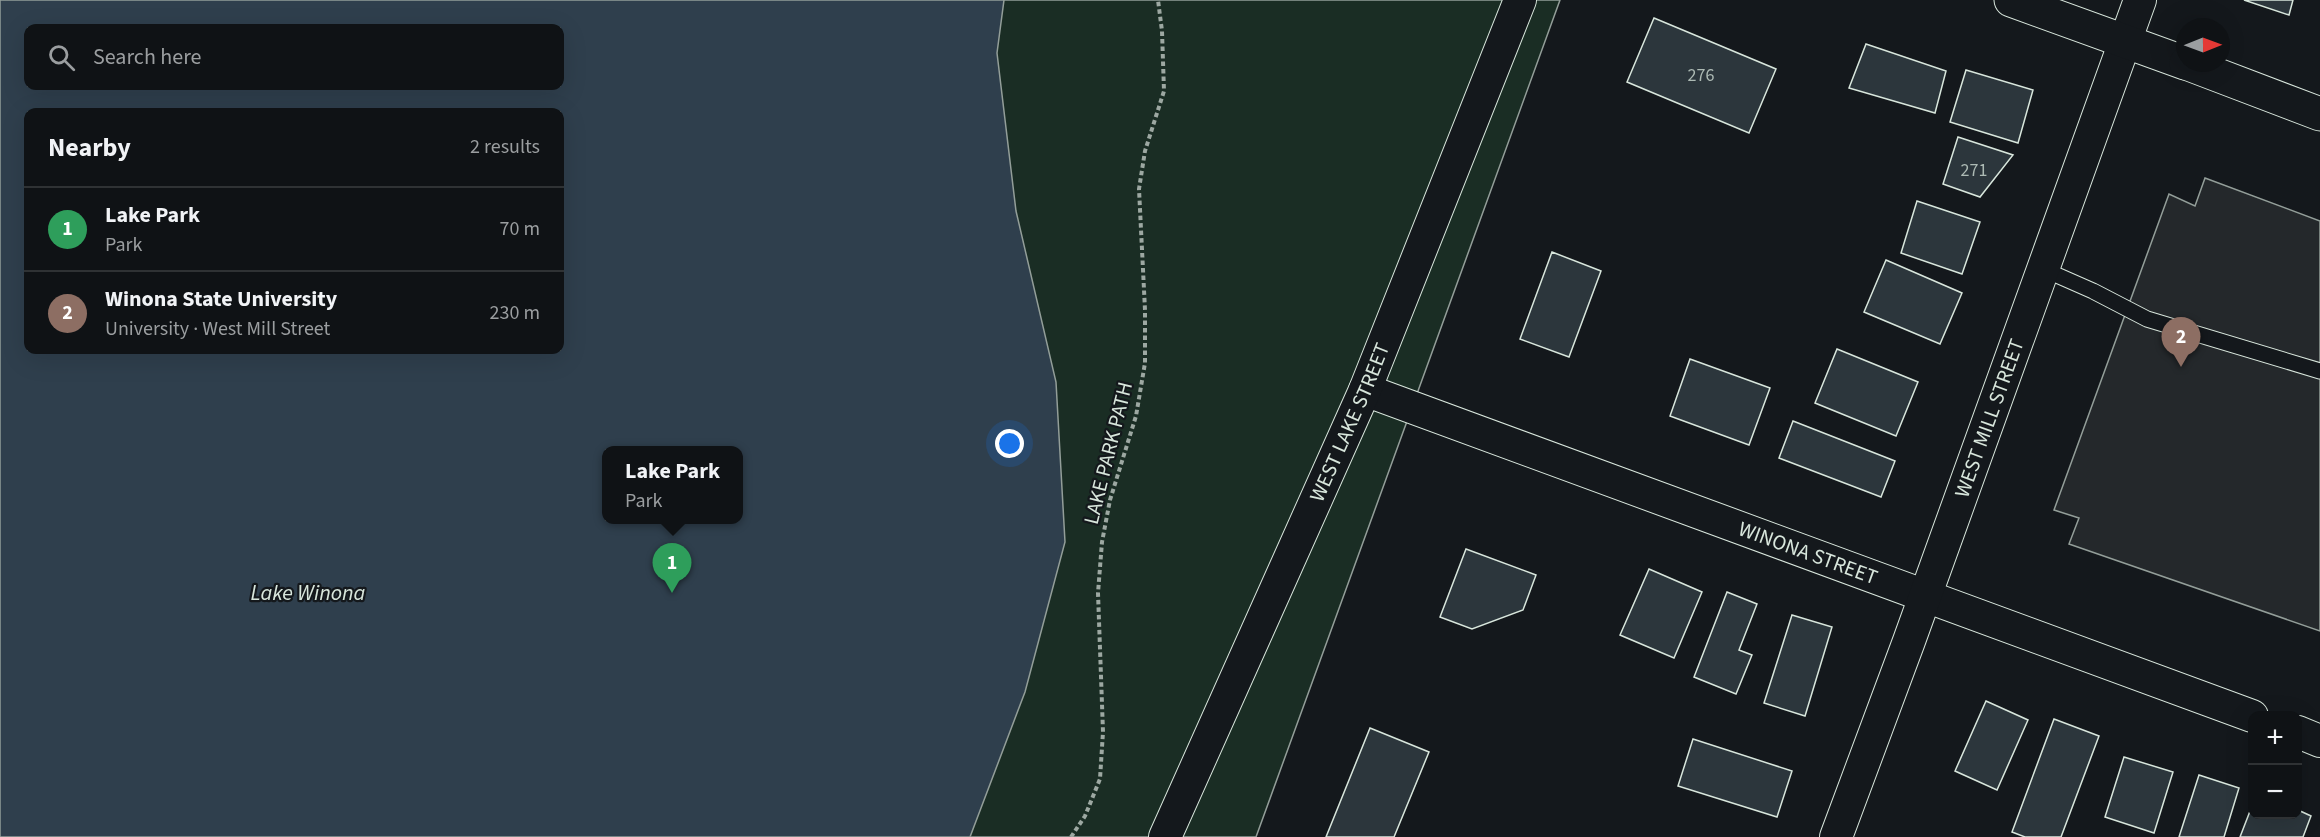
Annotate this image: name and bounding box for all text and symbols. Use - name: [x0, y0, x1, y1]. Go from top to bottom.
- north arrow: [2176, 18, 2230, 72]
- search box: [24, 24, 564, 90]
- icon: search: [45, 41, 78, 74]
- text: Search here: [93, 41, 201, 73]
- house number: 276: [1688, 63, 1714, 88]
- text: Nearby: [48, 129, 131, 166]
- text: 2 results: [470, 133, 540, 161]
- house number: 271: [1961, 158, 1987, 183]
- text: Lake Park: [105, 199, 200, 231]
- text: 1: [62, 215, 73, 243]
- text: 70 m: [500, 215, 540, 243]
- text: Park: [105, 231, 142, 259]
- text: Winona State University: [105, 283, 337, 315]
- text: 2: [62, 299, 73, 327]
- text: 230 m: [490, 299, 540, 327]
- text: University · West Mill Street: [105, 315, 330, 343]
- pin: 2: [2162, 318, 2200, 367]
- street label: WEST MILL STREET: [1947, 335, 2032, 502]
- street label: WEST LAKE STREET: [1302, 338, 1397, 506]
- street label: LAKE PARK PATH: [1076, 379, 1140, 527]
- your location: [995, 429, 1024, 458]
- popup: [602, 446, 743, 524]
- text: Lake Park: [625, 455, 720, 487]
- text: Park: [625, 487, 662, 515]
- street label: WINONA STREET: [1734, 514, 1882, 592]
- pin: 1: [652, 544, 692, 593]
- water label: Lake Winona: [251, 577, 366, 609]
- map controls: [2248, 711, 2302, 819]
- button: +: [2248, 711, 2302, 765]
- button: −: [2248, 765, 2302, 819]

